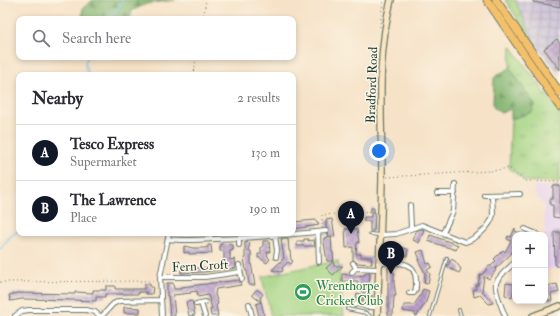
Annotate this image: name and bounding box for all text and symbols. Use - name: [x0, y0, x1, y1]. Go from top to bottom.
- search box: [16, 16, 296, 60]
- icon: search: [30, 27, 52, 49]
- text: Search here: [62, 29, 131, 48]
- street label: Bradford Road: [363, 46, 381, 124]
- text: Nearby: [32, 88, 83, 109]
- text: 2 results: [237, 90, 280, 106]
- text: Tesco Express: [70, 135, 154, 154]
- your location: [369, 141, 389, 161]
- text: A: [41, 145, 49, 161]
- text: 130 m: [251, 145, 280, 161]
- text: Supermarket: [70, 154, 137, 170]
- text: The Lawrence: [70, 191, 156, 210]
- text: B: [41, 201, 49, 217]
- text: 190 m: [249, 201, 280, 217]
- pin: A: [338, 201, 364, 234]
- text: Place: [70, 210, 97, 226]
- map controls: [512, 232, 548, 304]
- button: +: [512, 232, 548, 268]
- pin: B: [378, 241, 404, 274]
- street label: Fern Croft: [171, 257, 229, 275]
- button: −: [512, 268, 548, 304]
- place label: Wrenthorpe Cricket Club: [315, 278, 383, 309]
- sports icon: Wrenthorpe Cricket Club: [293, 282, 313, 302]

